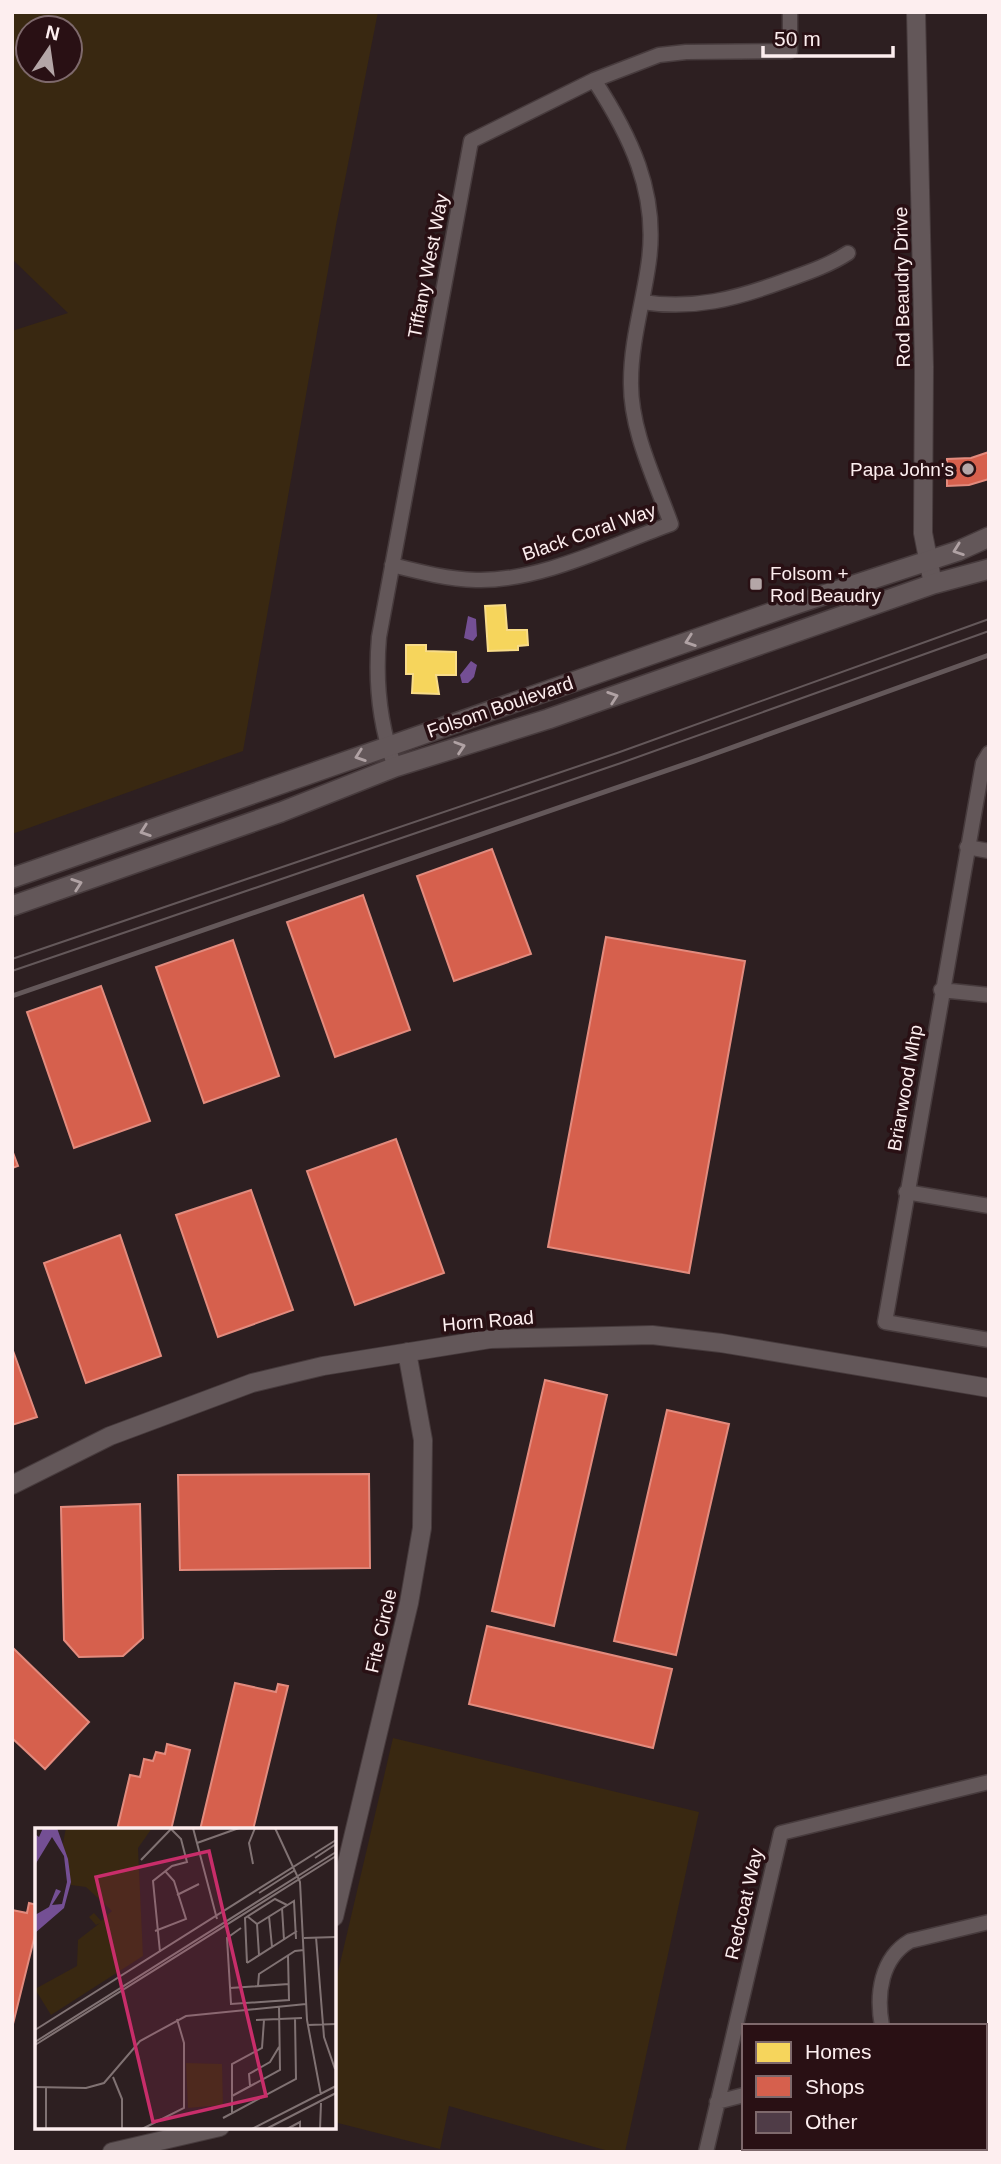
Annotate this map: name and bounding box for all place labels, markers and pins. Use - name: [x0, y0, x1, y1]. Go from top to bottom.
- place label: Papa John's: [850, 459, 954, 480]
- marker: Papa John's: [960, 461, 976, 477]
- place label: Folsom + Rod Beaudry: [770, 563, 881, 606]
- marker: Folsom + Rod Beaudry: [748, 576, 764, 592]

